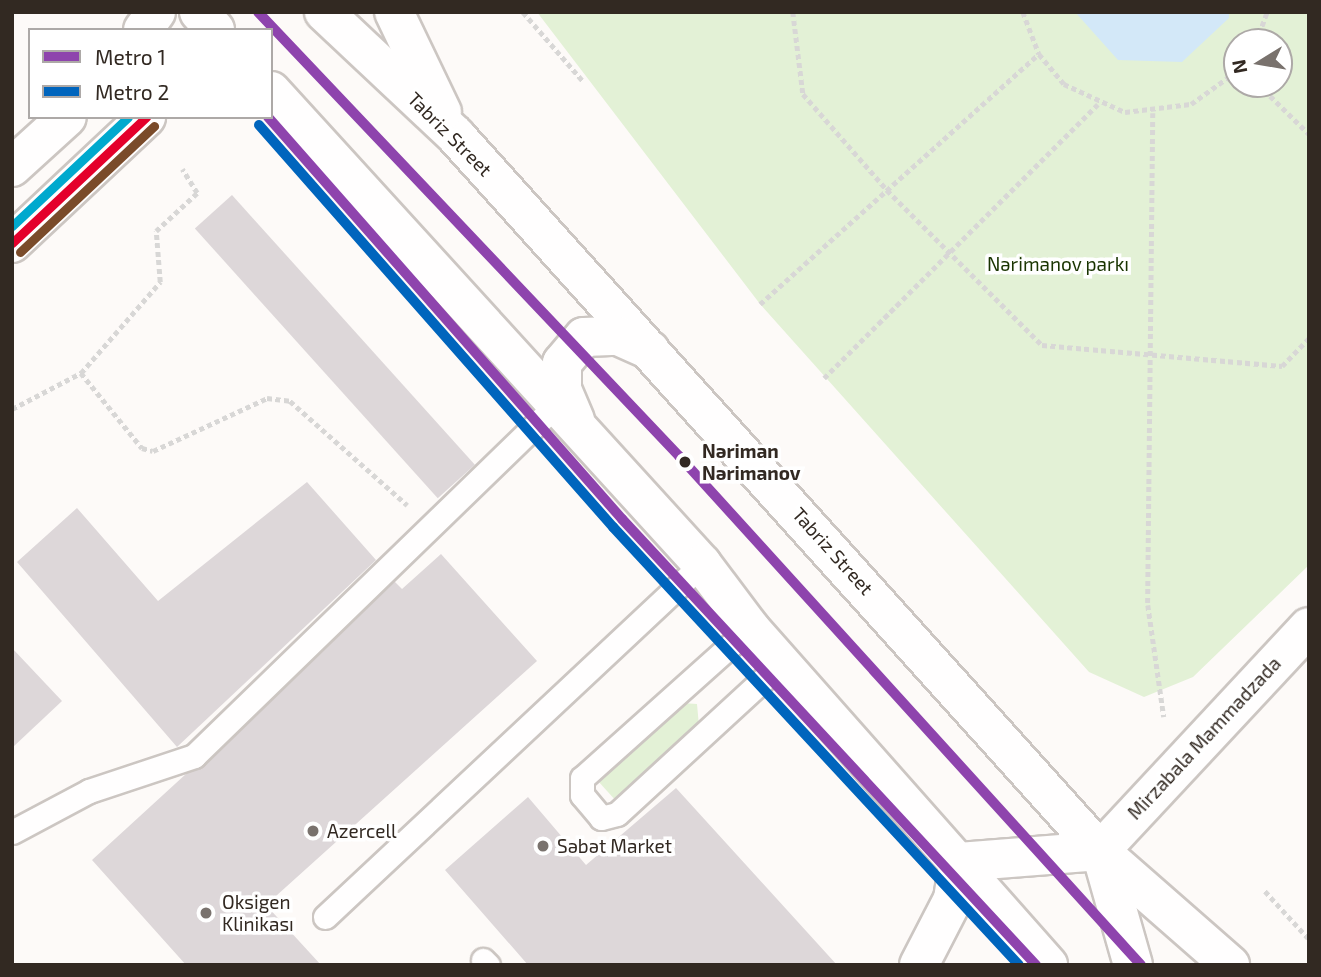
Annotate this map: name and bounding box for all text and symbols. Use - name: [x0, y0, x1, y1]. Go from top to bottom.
- legend: [28, 28, 273, 119]
- north arrow: [1223, 28, 1293, 98]
- text: Metro 1: [95, 44, 166, 69]
- text: N: [1226, 58, 1251, 76]
- text: Metro 2: [95, 79, 169, 104]
- street label: Tabriz Street: [403, 87, 497, 181]
- park label: Nərimanov parkı: [987, 253, 1129, 275]
- place label: Nəriman Nərimanov: [702, 440, 801, 484]
- marker: Nəriman Nərimanov: [674, 451, 696, 473]
- street label: Tabriz Street: [788, 503, 878, 599]
- street label: Mirzabala Mammadzada: [1123, 652, 1285, 824]
- place label: Azercell: [327, 820, 397, 842]
- marker: Azercell: [305, 823, 321, 839]
- place label: Səbət Market: [557, 835, 672, 857]
- marker: Səbət Market: [535, 838, 551, 854]
- place label: Oksigen Klinikası: [222, 891, 294, 935]
- marker: Oksigen Klinikası: [196, 903, 216, 923]

